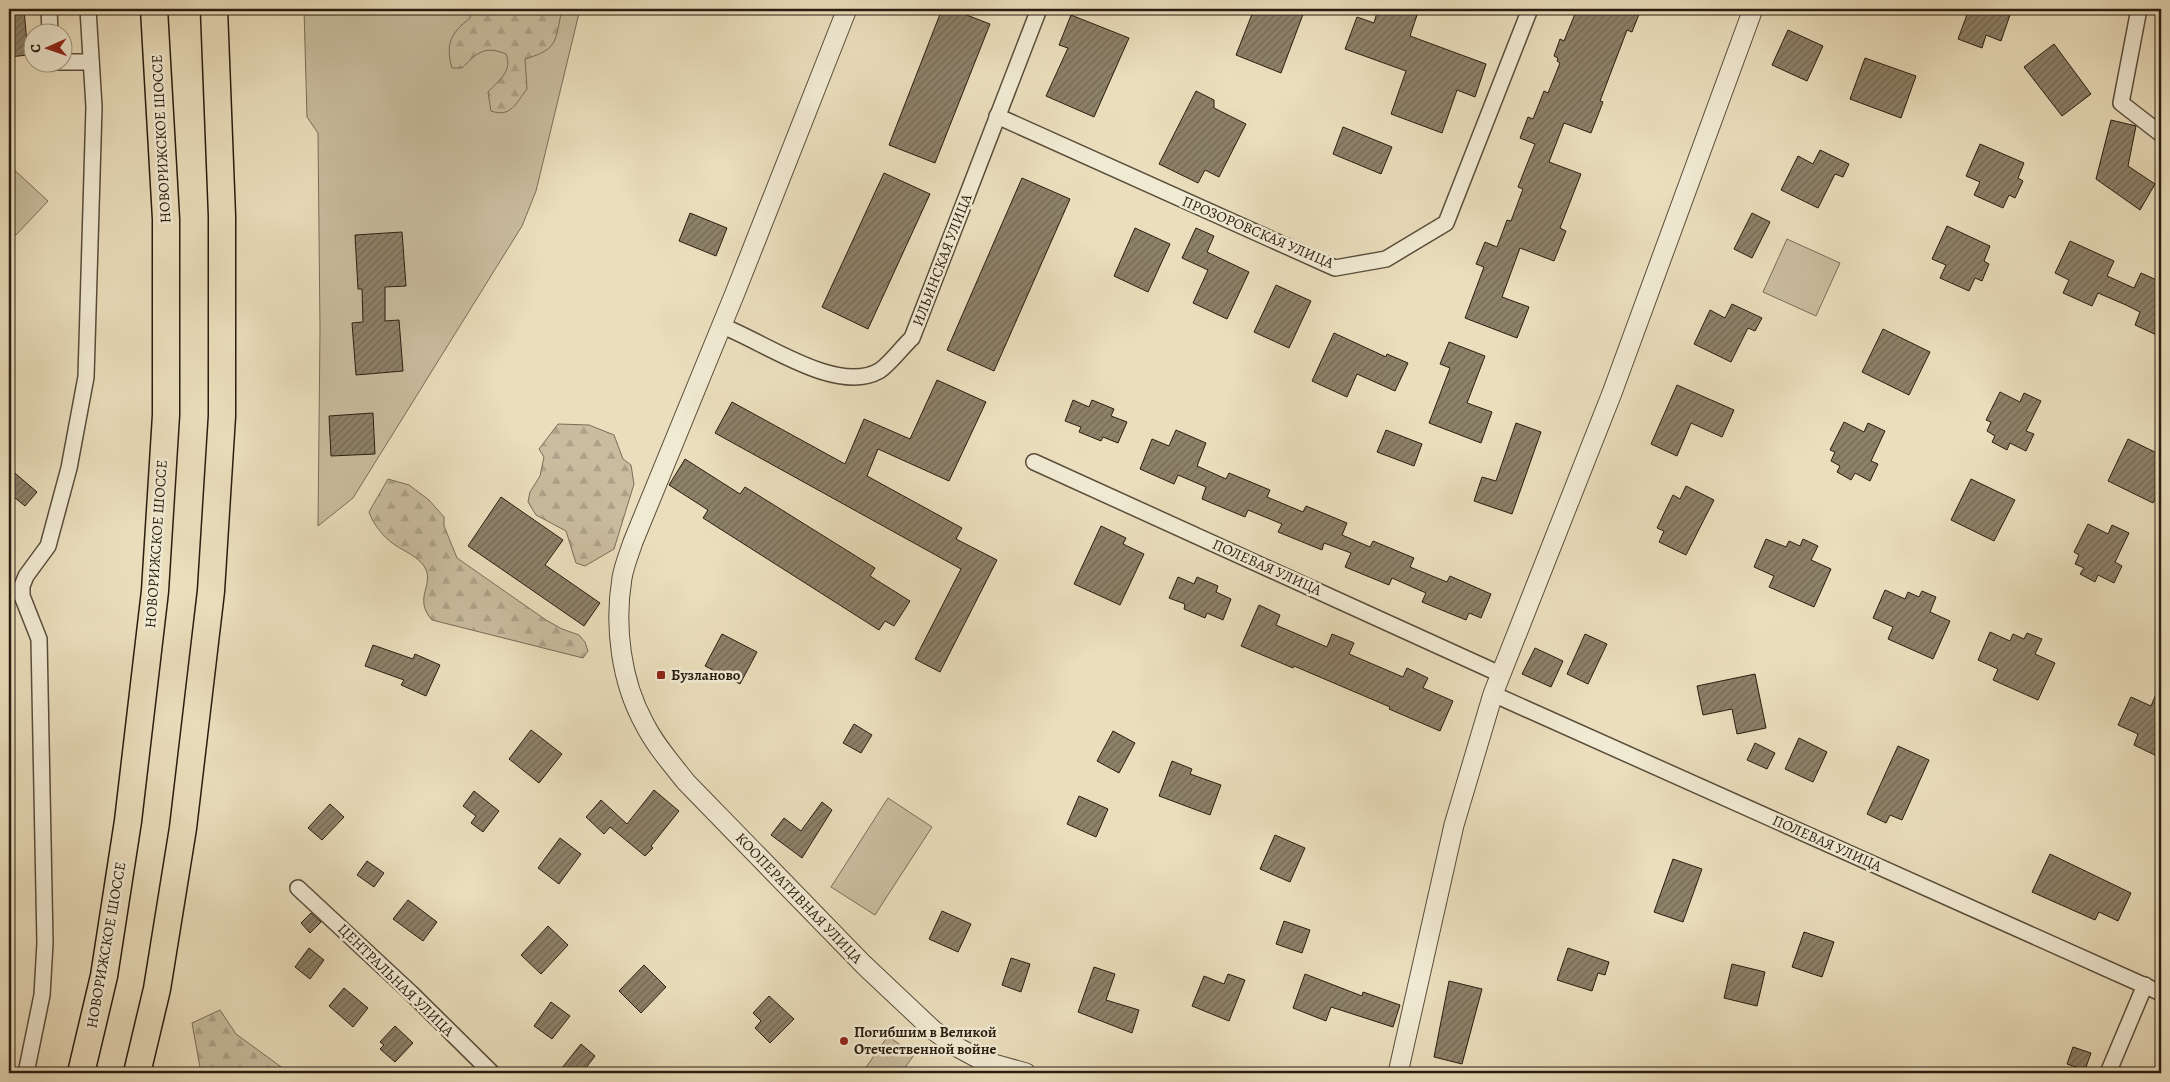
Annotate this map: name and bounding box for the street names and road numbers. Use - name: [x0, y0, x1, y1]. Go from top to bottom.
- street label: НОВОРИЖСКОЕ ШОССЕ: [147, 54, 175, 224]
- street label: ИЛЬИНСКАЯ УЛИЦА: [908, 191, 977, 329]
- street label: ПРОЗОРОВСКАЯ УЛИЦА: [1179, 191, 1337, 273]
- street label: НОВОРИЖСКОЕ ШОССЕ: [140, 459, 172, 629]
- street label: ПОЛЕВАЯ УЛИЦА: [1209, 534, 1325, 600]
- street label: ПОЛЕВАЯ УЛИЦА: [1769, 810, 1885, 876]
- street label: КООПЕРАТИВНАЯ УЛИЦА: [731, 828, 867, 968]
- street label: НОВОРИЖСКОЕ ШОССЕ: [82, 860, 130, 1030]
- street label: ЦЕНТРАЛЬНАЯ УЛИЦА: [334, 919, 459, 1041]

